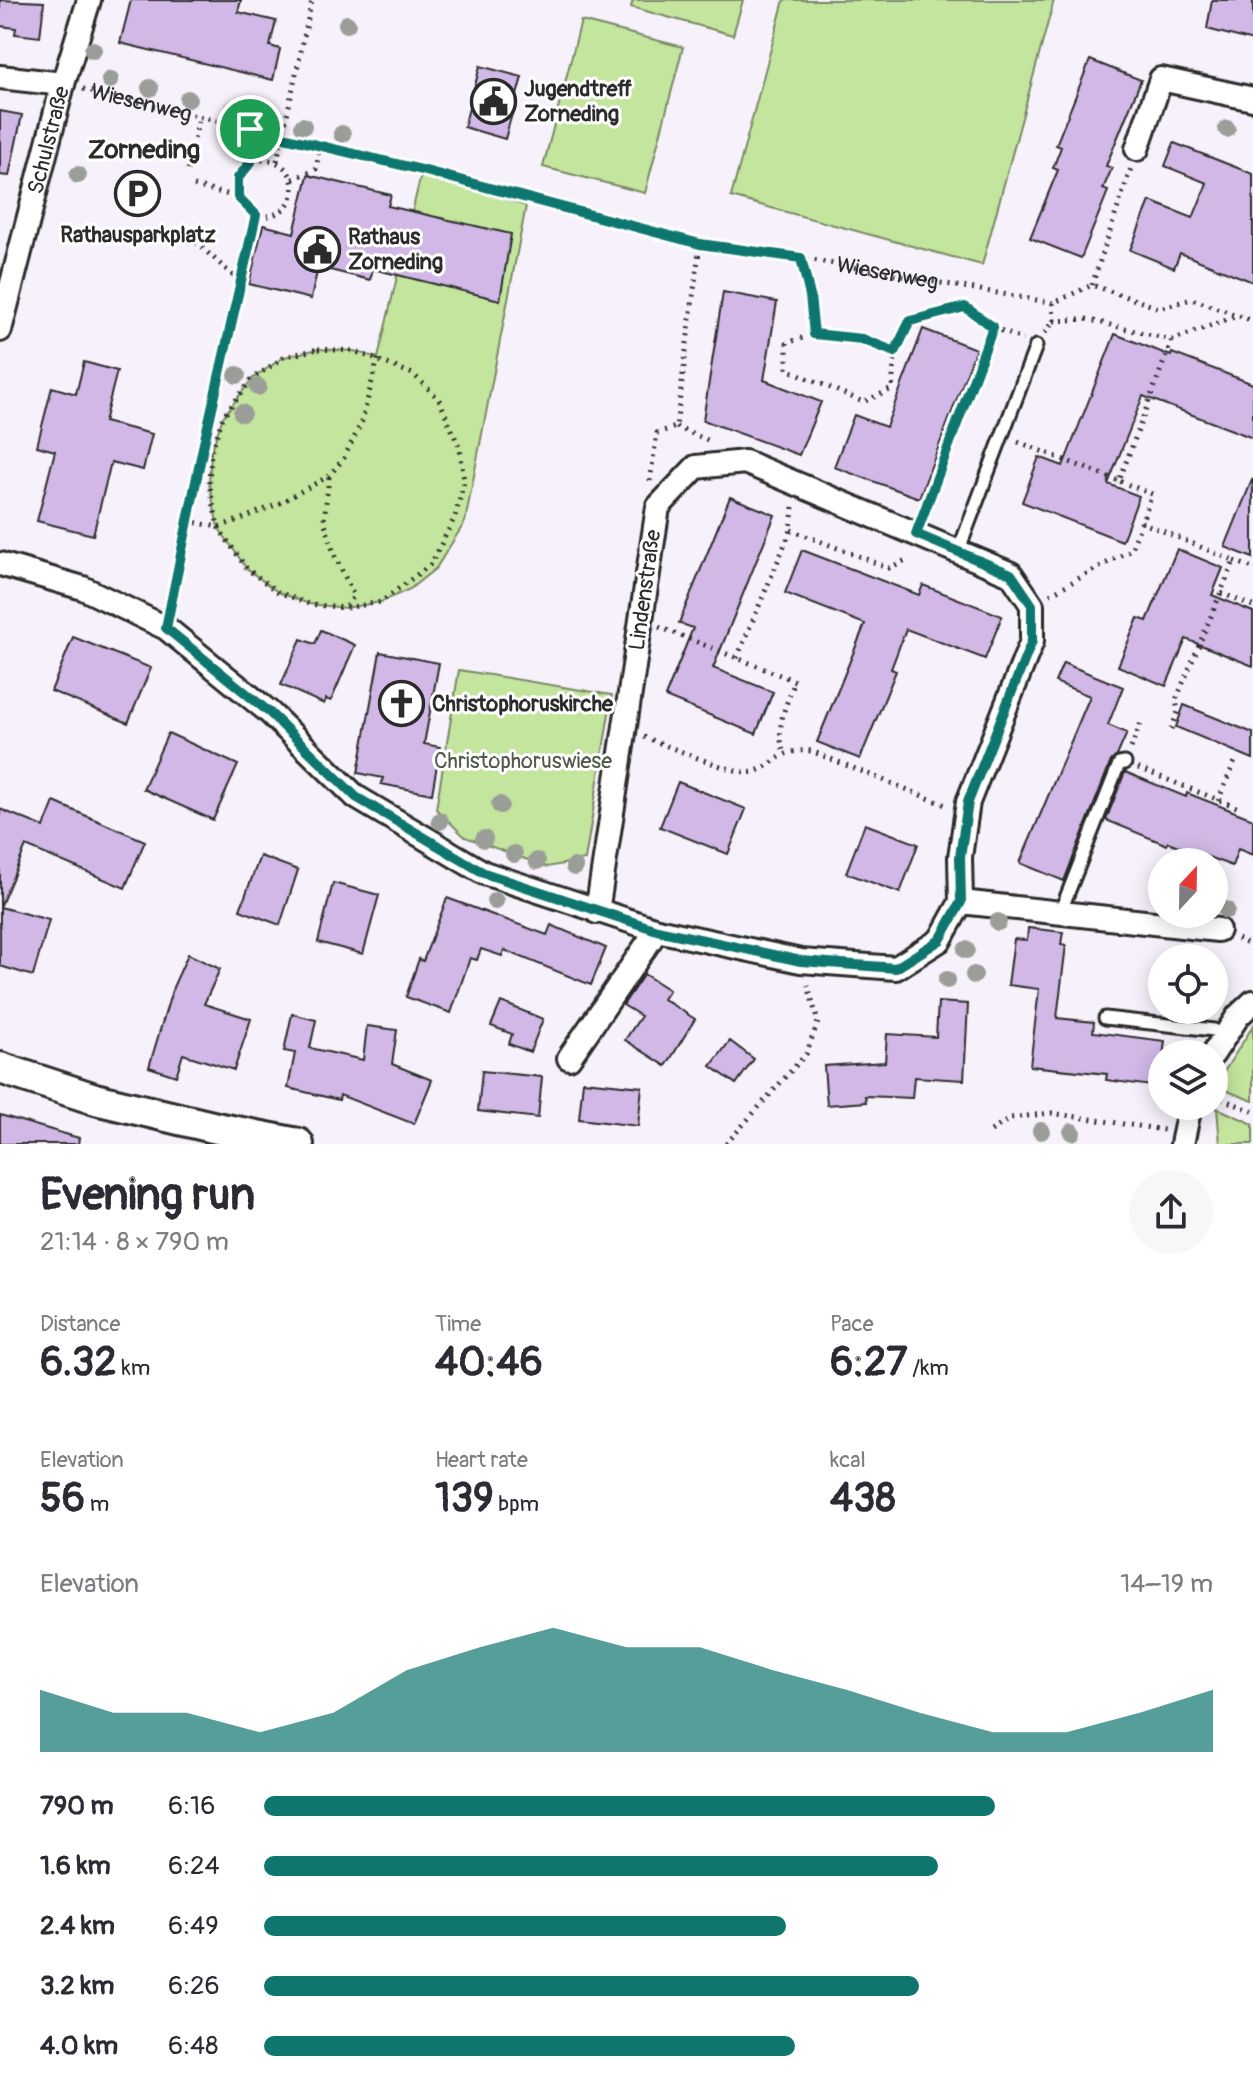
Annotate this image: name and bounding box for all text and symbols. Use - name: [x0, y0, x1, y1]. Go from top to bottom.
- place label: Jugendtreff Zorneding: [524, 75, 632, 128]
- street label: Wiesenweg: [88, 77, 195, 129]
- public building icon: Jugendtreff Zorneding: [469, 78, 517, 126]
- street label: Schulstraße: [21, 83, 76, 197]
- pin: [216, 95, 284, 163]
- icon: arrive: [228, 107, 272, 151]
- district label: Zorneding: [88, 134, 200, 166]
- parking icon: Rathausparkplatz: [114, 170, 162, 218]
- place label: Rathausparkplatz: [60, 221, 216, 249]
- place label: Rathaus Zorneding: [348, 223, 443, 276]
- public building icon: Rathaus Zorneding: [293, 226, 341, 274]
- street label: Wiesenweg: [834, 251, 941, 296]
- street label: Lindenstraße: [623, 528, 667, 652]
- church icon: Christophoruskirche: [377, 680, 425, 728]
- place label: Christophoruskirche: [432, 690, 614, 718]
- park label: Christophoruswiese: [434, 747, 612, 775]
- north arrow: [1148, 848, 1228, 928]
- map controls: [1148, 848, 1228, 1120]
- button: locate: [1148, 944, 1228, 1024]
- button: layers: [1148, 1040, 1228, 1120]
- text: Evening run: [40, 1168, 255, 1223]
- button: share: [1129, 1170, 1213, 1254]
- text: 21:14 · 8 × 790 m: [40, 1226, 229, 1258]
- text: Distance: [40, 1310, 120, 1338]
- text: Time: [435, 1310, 481, 1338]
- text: Pace: [830, 1310, 874, 1338]
- text: 6.32: [40, 1338, 117, 1387]
- text: 40:46: [435, 1338, 543, 1387]
- text: 6:27: [830, 1338, 907, 1387]
- text: km: [117, 1354, 150, 1382]
- text: /km: [907, 1354, 949, 1382]
- text: Elevation: [40, 1446, 124, 1474]
- text: Heart rate: [435, 1446, 528, 1474]
- text: kcal: [830, 1446, 866, 1474]
- text: 56: [40, 1474, 85, 1523]
- text: 139: [435, 1474, 494, 1523]
- text: 438: [830, 1474, 896, 1523]
- text: m: [85, 1490, 109, 1518]
- text: bpm: [494, 1490, 539, 1518]
- text: Elevation: [40, 1568, 139, 1600]
- text: 14–19 m: [1120, 1568, 1213, 1600]
- text: 790 m: [40, 1790, 114, 1822]
- text: 6:16: [168, 1790, 215, 1822]
- text: 1.6 km: [40, 1850, 111, 1882]
- text: 6:24: [168, 1850, 220, 1882]
- text: 2.4 km: [40, 1910, 115, 1942]
- text: 6:49: [168, 1910, 219, 1942]
- text: 3.2 km: [40, 1970, 114, 2002]
- text: 6:26: [168, 1970, 220, 2002]
- text: 4.0 km: [40, 2030, 118, 2062]
- text: 6:48: [168, 2030, 218, 2062]

